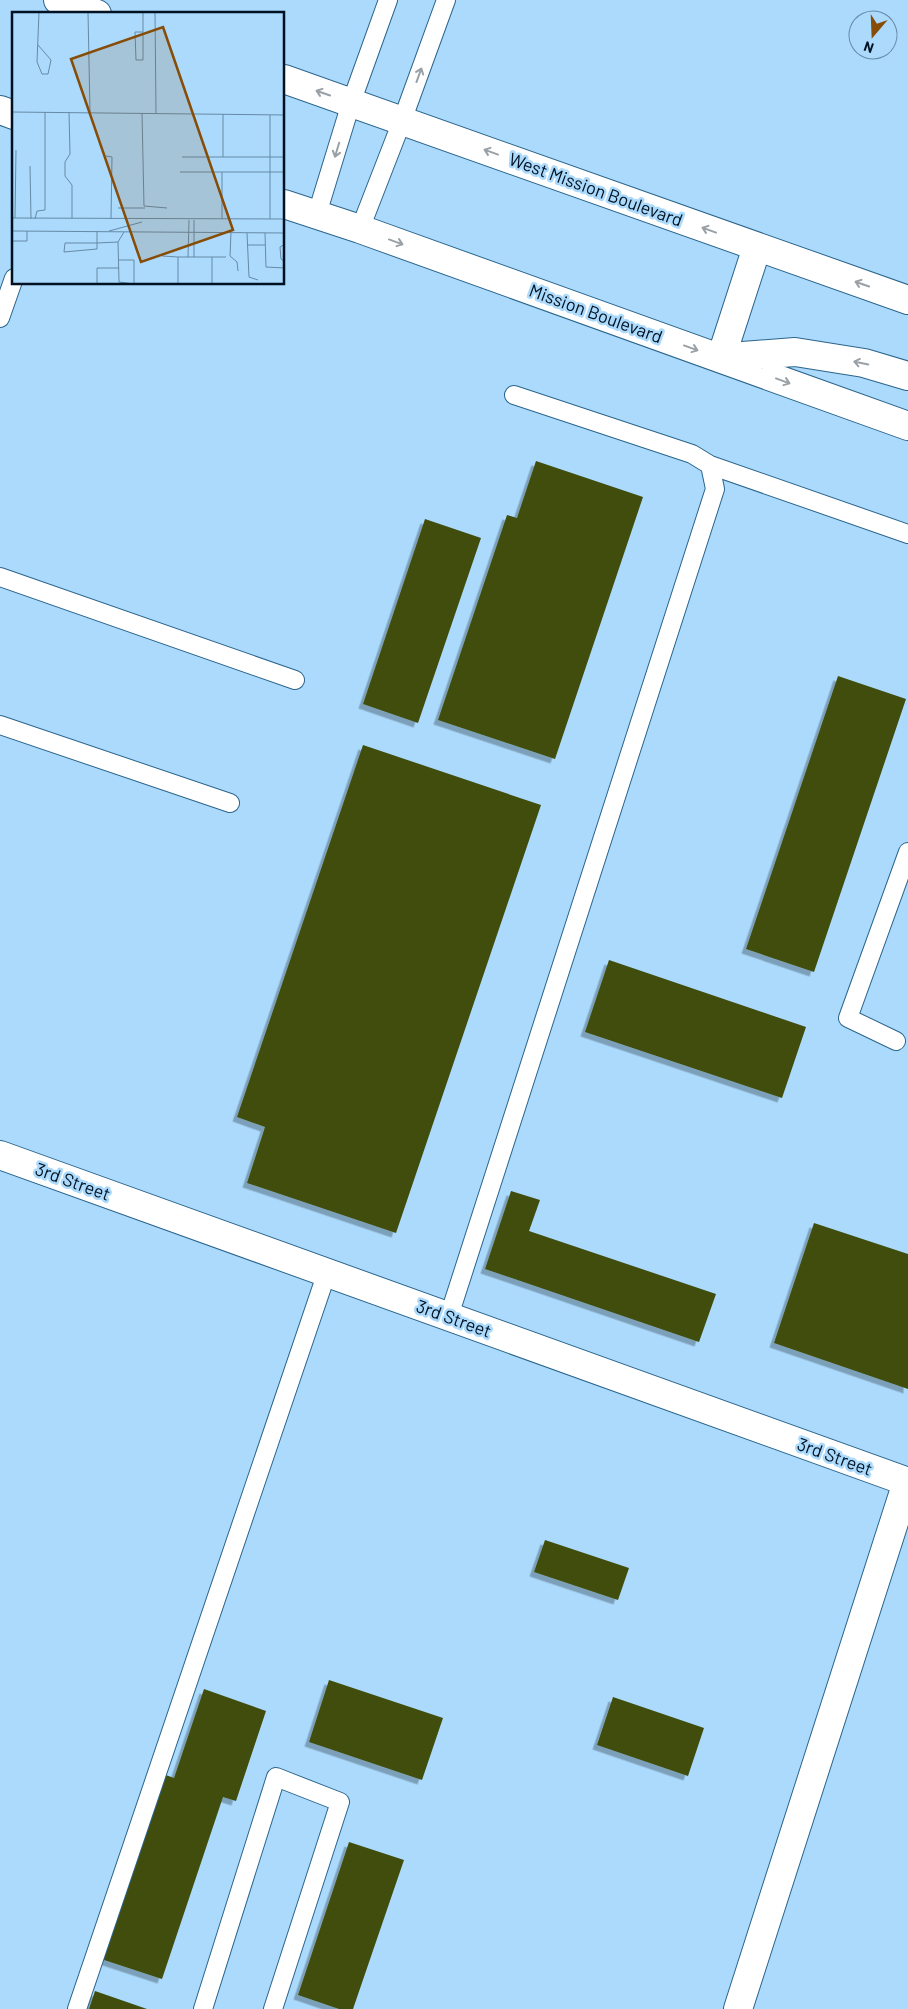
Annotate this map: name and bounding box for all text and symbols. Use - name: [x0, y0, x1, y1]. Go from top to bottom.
- north arrow: [848, 10, 898, 60]
- inset map: [12, 12, 285, 285]
- text: N: [861, 38, 876, 57]
- one-way arrow: [415, 68, 424, 83]
- one-way arrow: [316, 88, 331, 97]
- one-way arrow: [331, 141, 341, 157]
- one-way arrow: [484, 147, 499, 156]
- street label: West Mission Boulevard: [506, 147, 686, 231]
- one-way arrow: [702, 225, 717, 234]
- one-way arrow: [388, 237, 404, 247]
- street label: Mission Boulevard: [526, 279, 666, 347]
- one-way arrow: [855, 279, 870, 288]
- one-way arrow: [683, 344, 699, 353]
- one-way arrow: [853, 358, 869, 367]
- one-way arrow: [775, 377, 790, 386]
- street label: 3rd Street: [32, 1157, 114, 1205]
- street label: 3rd Street: [413, 1294, 495, 1342]
- street label: 3rd Street: [794, 1432, 876, 1480]

